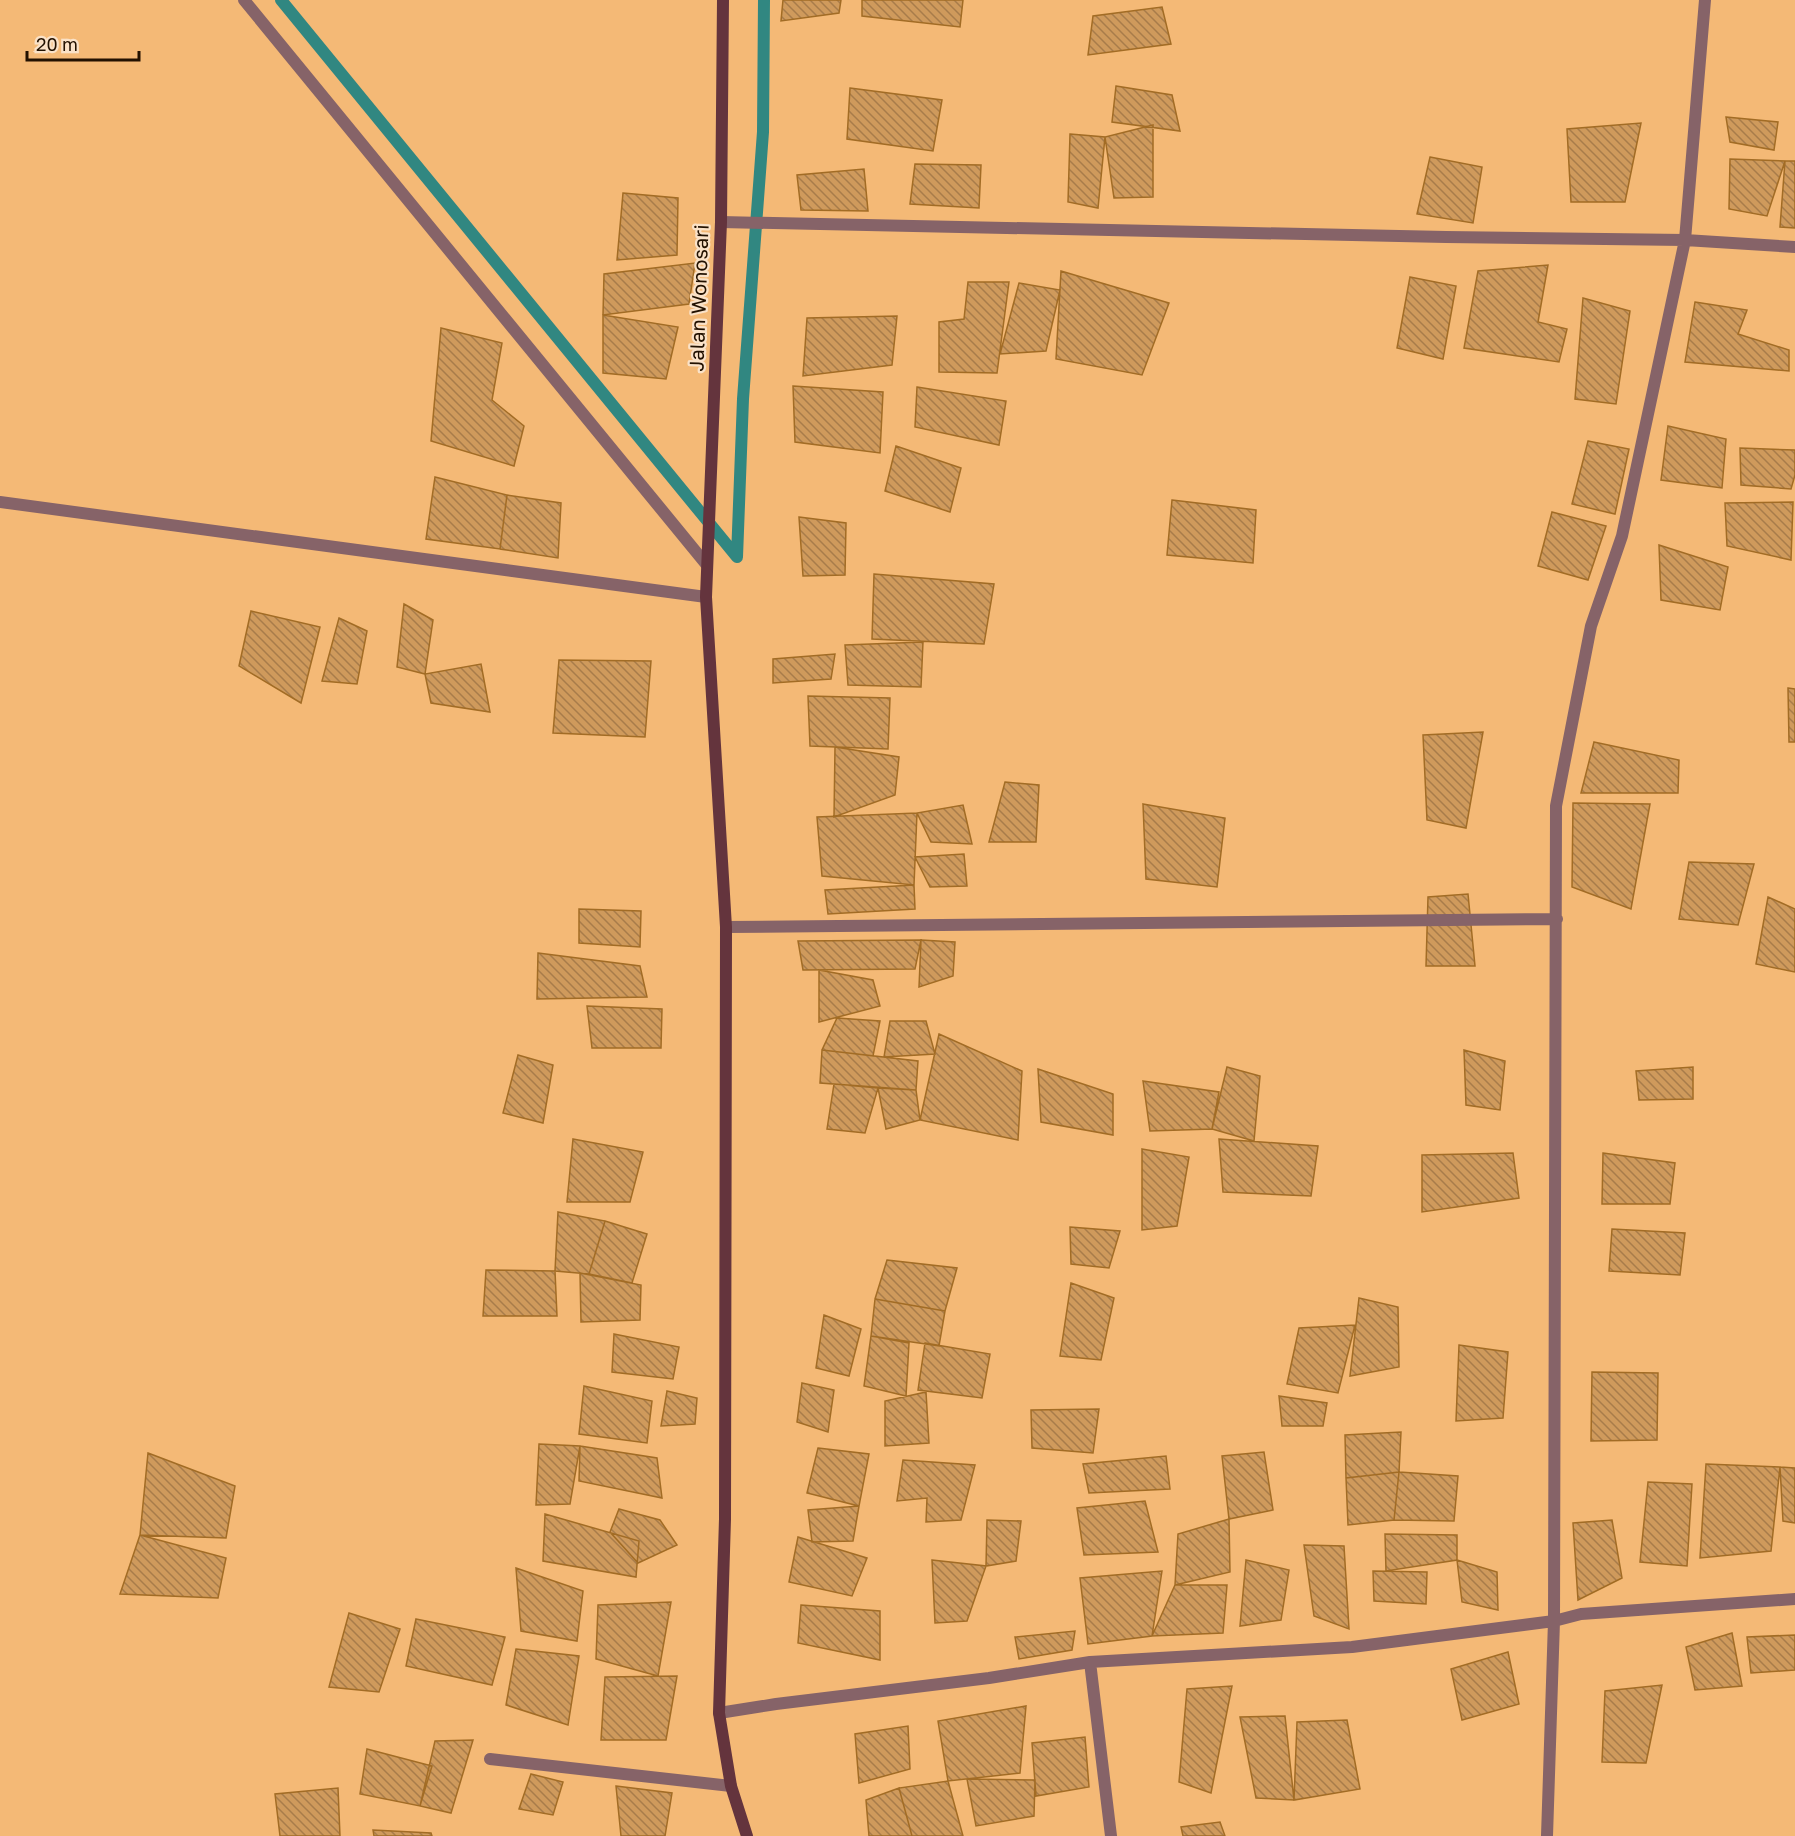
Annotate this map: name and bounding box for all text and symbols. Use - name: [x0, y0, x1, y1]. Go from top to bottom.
- scale bar: [27, 24, 140, 62]
- text: 20 m: [36, 33, 78, 55]
- street label: Jalan Wonosari: [683, 224, 713, 372]

